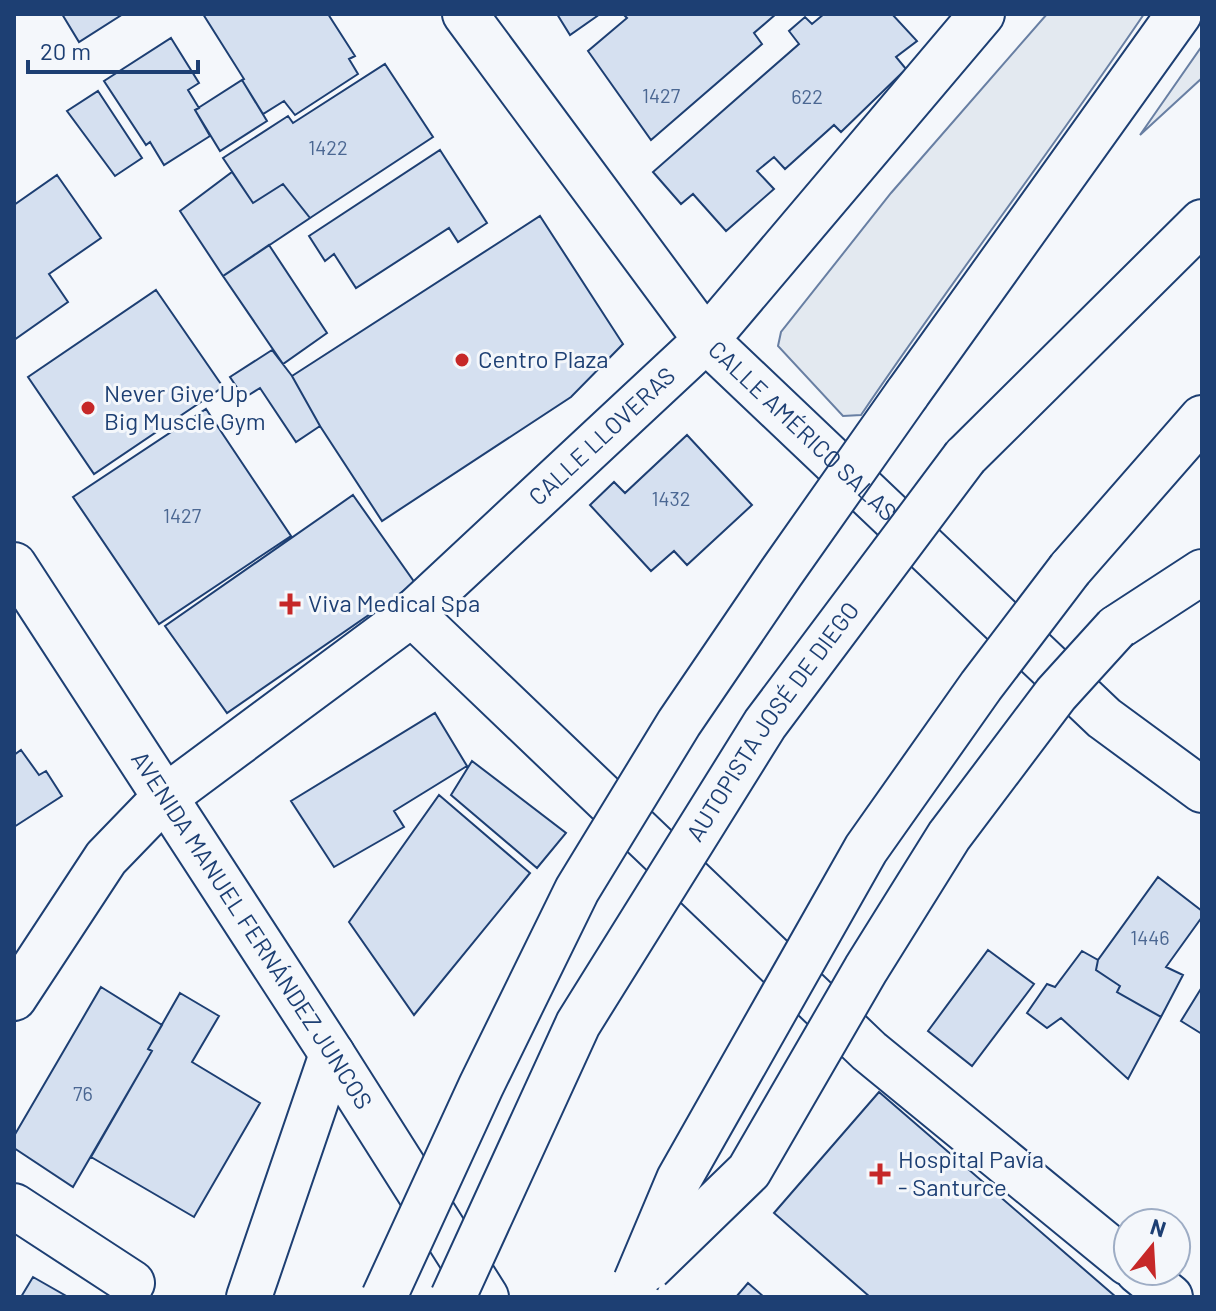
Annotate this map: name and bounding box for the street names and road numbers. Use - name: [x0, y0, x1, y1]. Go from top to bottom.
- street label: CALLE AMÉRICO SALAS: [703, 334, 903, 526]
- street label: CALLE LLOVERAS: [522, 360, 681, 511]
- street label: AUTOPISTA JOSÉ DE DIEGO: [680, 596, 864, 846]
- street label: AVENIDA MANUEL FERNÁNDEZ JUNCOS: [126, 745, 379, 1114]

